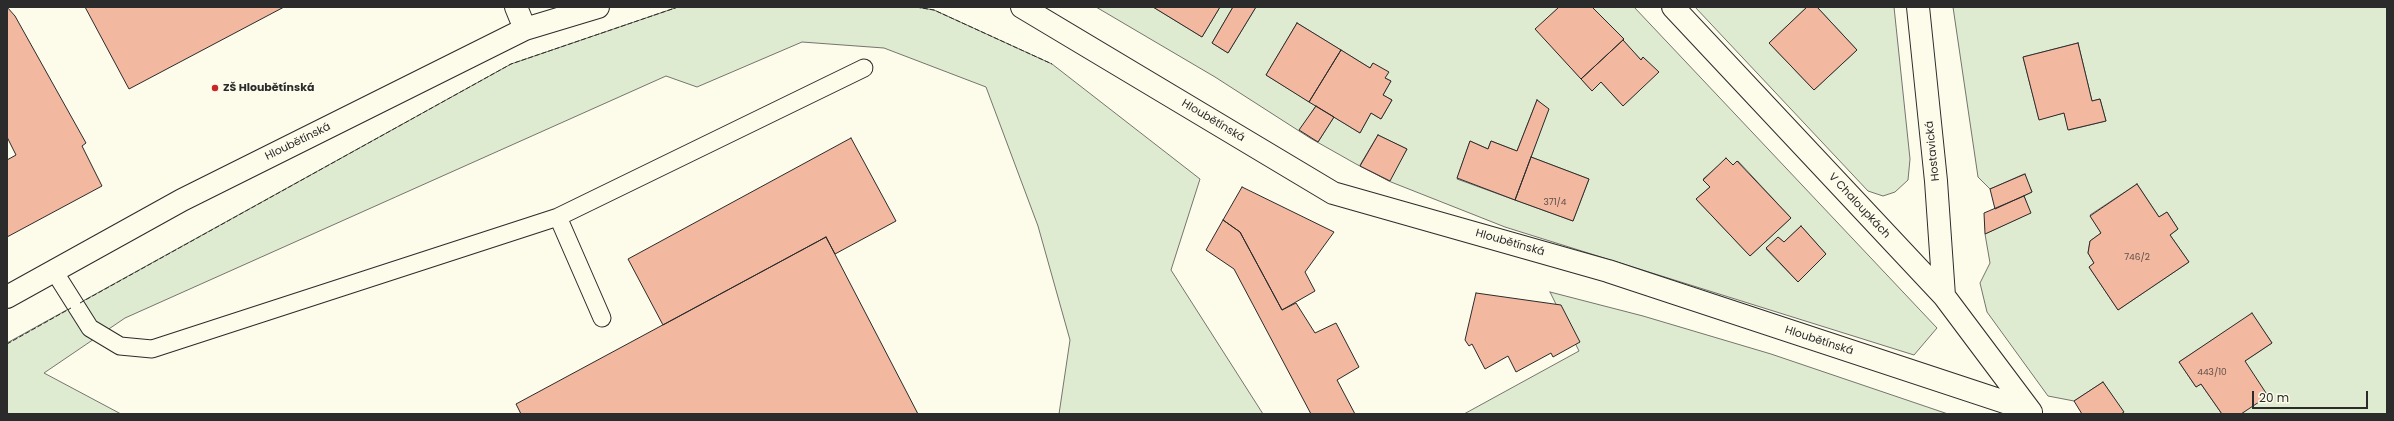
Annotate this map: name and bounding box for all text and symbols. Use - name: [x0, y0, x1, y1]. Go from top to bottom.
- place label: ZŠ Hloubětínská: [223, 81, 314, 95]
- marker: ZŠ Hloubětínská: [210, 83, 220, 93]
- street label: Hloubětínská: [1179, 97, 1247, 145]
- street label: Hloubětínská: [263, 120, 333, 164]
- street label: Hostavická: [1923, 120, 1943, 182]
- street label: V Chaloupkách: [1825, 171, 1893, 241]
- house number: 371/4: [1543, 198, 1567, 208]
- street label: Hloubětínská: [1474, 227, 1546, 259]
- house number: 746/2: [2124, 253, 2150, 263]
- street label: Hloubětínská: [1783, 324, 1855, 358]
- house number: 443/10: [2197, 368, 2227, 378]
- scale bar: [2254, 383, 2370, 409]
- text: 20 m: [2259, 389, 2289, 406]

